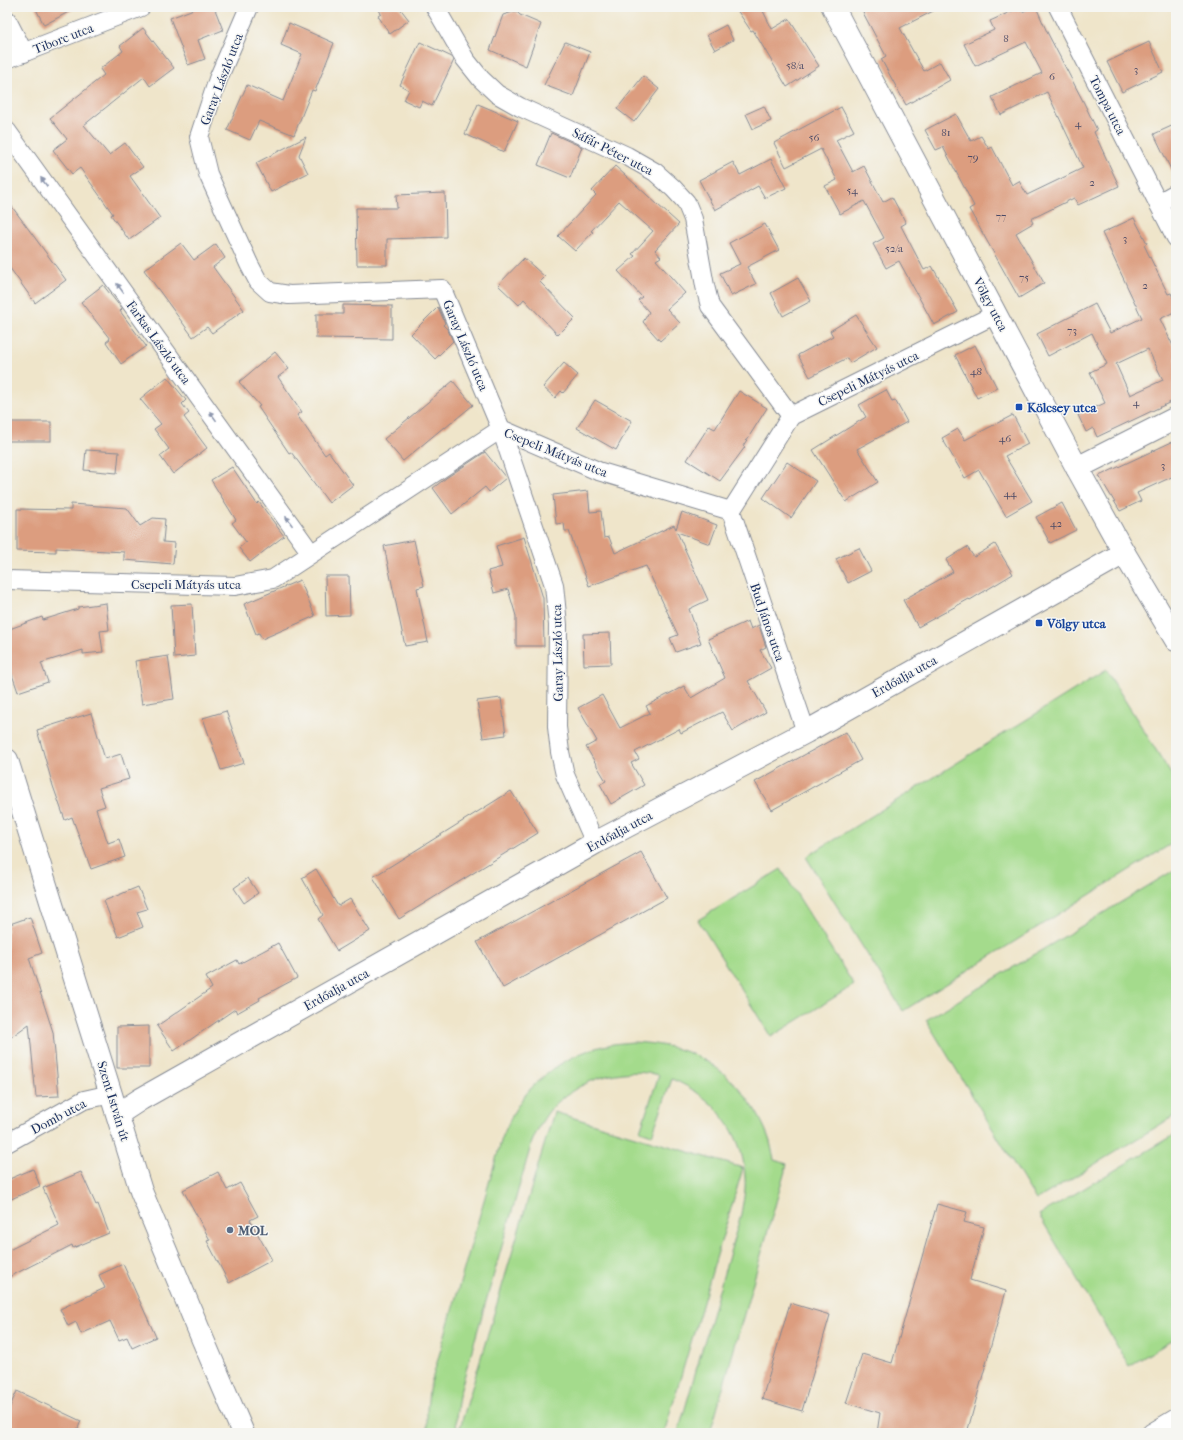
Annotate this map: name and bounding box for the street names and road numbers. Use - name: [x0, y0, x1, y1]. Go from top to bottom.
- street label: Tiborc utca: [31, 20, 96, 57]
- street label: Garay László utca: [197, 30, 246, 127]
- street label: Tompa utca: [1086, 73, 1129, 138]
- street label: Sáfár Péter utca: [570, 125, 656, 179]
- street label: Völgy utca: [970, 274, 1011, 335]
- street label: Garay László utca: [440, 297, 492, 394]
- street label: Farkas László utca: [123, 298, 195, 388]
- street label: Csepeli Mátyás utca: [815, 347, 922, 409]
- street label: Csepeli Mátyás utca: [502, 425, 611, 480]
- street label: Csepeli Mátyás utca: [131, 577, 242, 592]
- street label: Bud János utca: [747, 581, 788, 664]
- street label: Garay László utca: [549, 603, 566, 702]
- street label: Erdőalja utca: [869, 652, 940, 701]
- street label: Erdőalja utca: [584, 807, 656, 855]
- street label: Erdőalja utca: [301, 965, 372, 1014]
- street label: Szent István út: [94, 1059, 133, 1143]
- street label: Domb utca: [28, 1095, 89, 1137]

